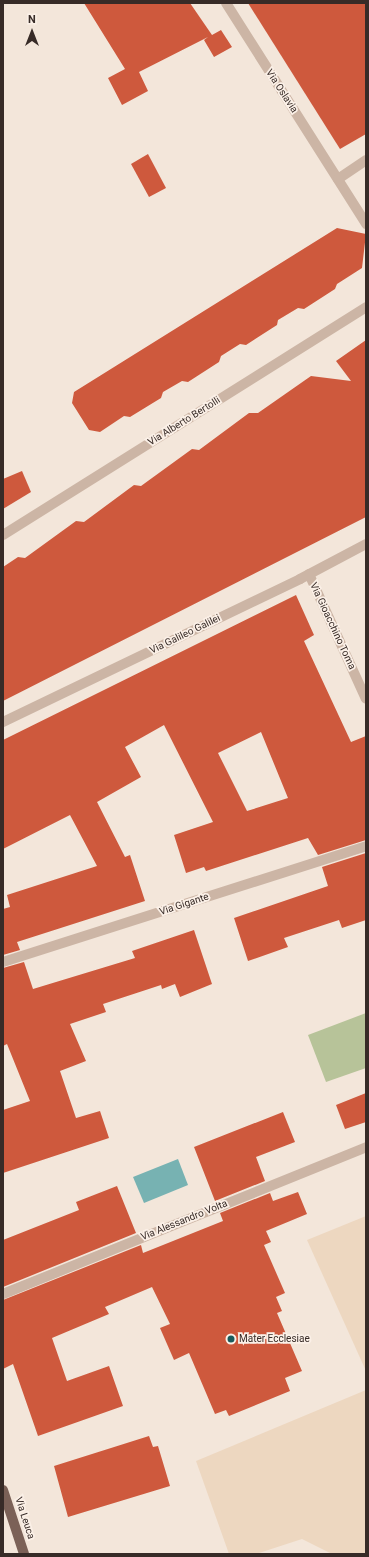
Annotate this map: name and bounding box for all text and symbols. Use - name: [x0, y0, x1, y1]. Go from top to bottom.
- north arrow: [12, 12, 52, 52]
- text: N: [28, 13, 36, 26]
- street label: Via Oslavia: [264, 67, 300, 115]
- street label: Via Alberto Bertolli: [146, 394, 222, 448]
- street label: Via Gioacchino Toma: [308, 581, 358, 671]
- street label: Via Galileo Galilei: [148, 612, 222, 656]
- street label: Via Gigante: [158, 890, 210, 918]
- street label: Via Alessandro Volta: [139, 1197, 229, 1243]
- place label: Mater Ecclesiae: [239, 1333, 310, 1345]
- marker: Mater Ecclesiae: [226, 1334, 236, 1344]
- street label: Via Leuca: [13, 1495, 37, 1541]

